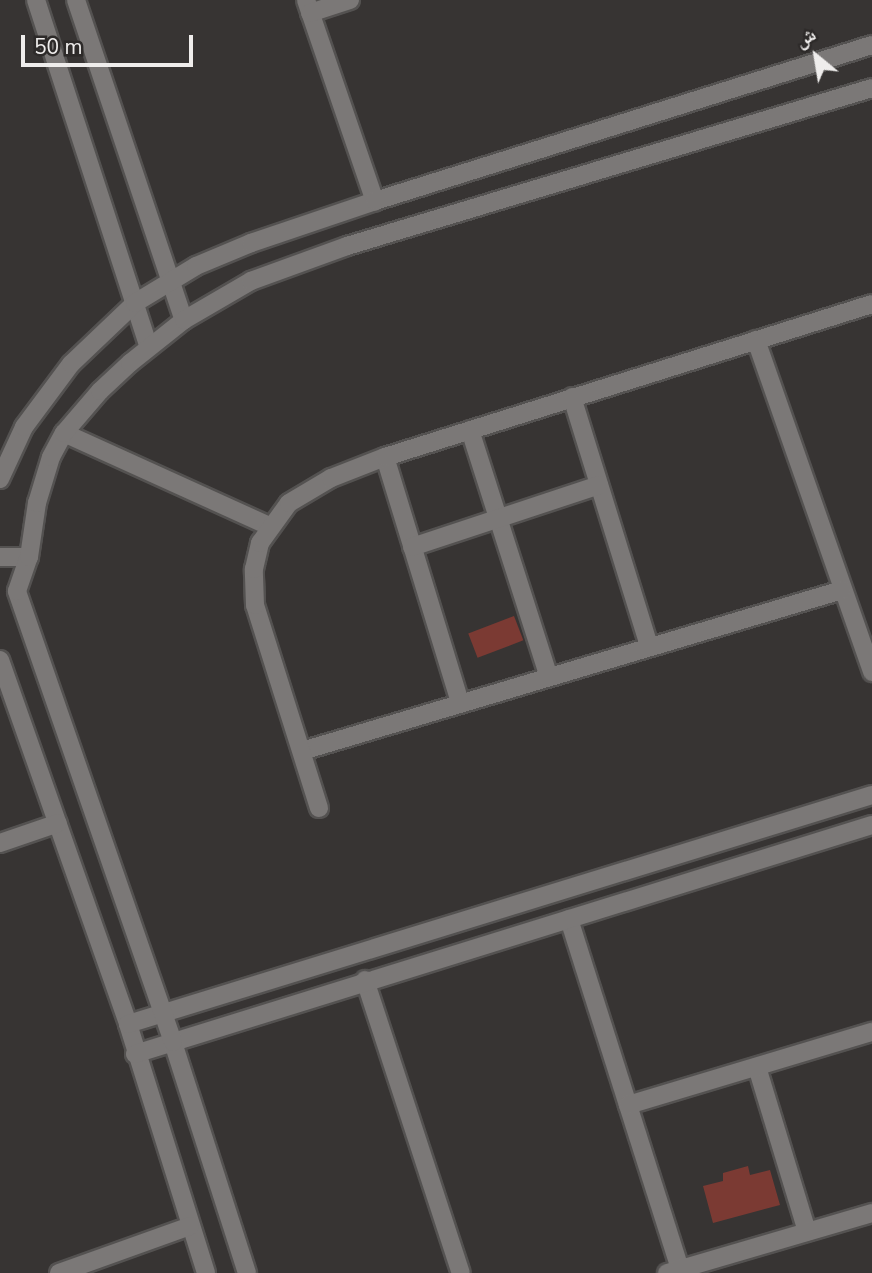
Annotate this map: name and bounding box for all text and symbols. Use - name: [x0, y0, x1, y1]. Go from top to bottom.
- scale bar: [24, 21, 196, 65]
- north arrow: [781, 21, 851, 91]
- text: ش: [790, 22, 821, 54]
- text: 50 m: [34, 33, 83, 61]

